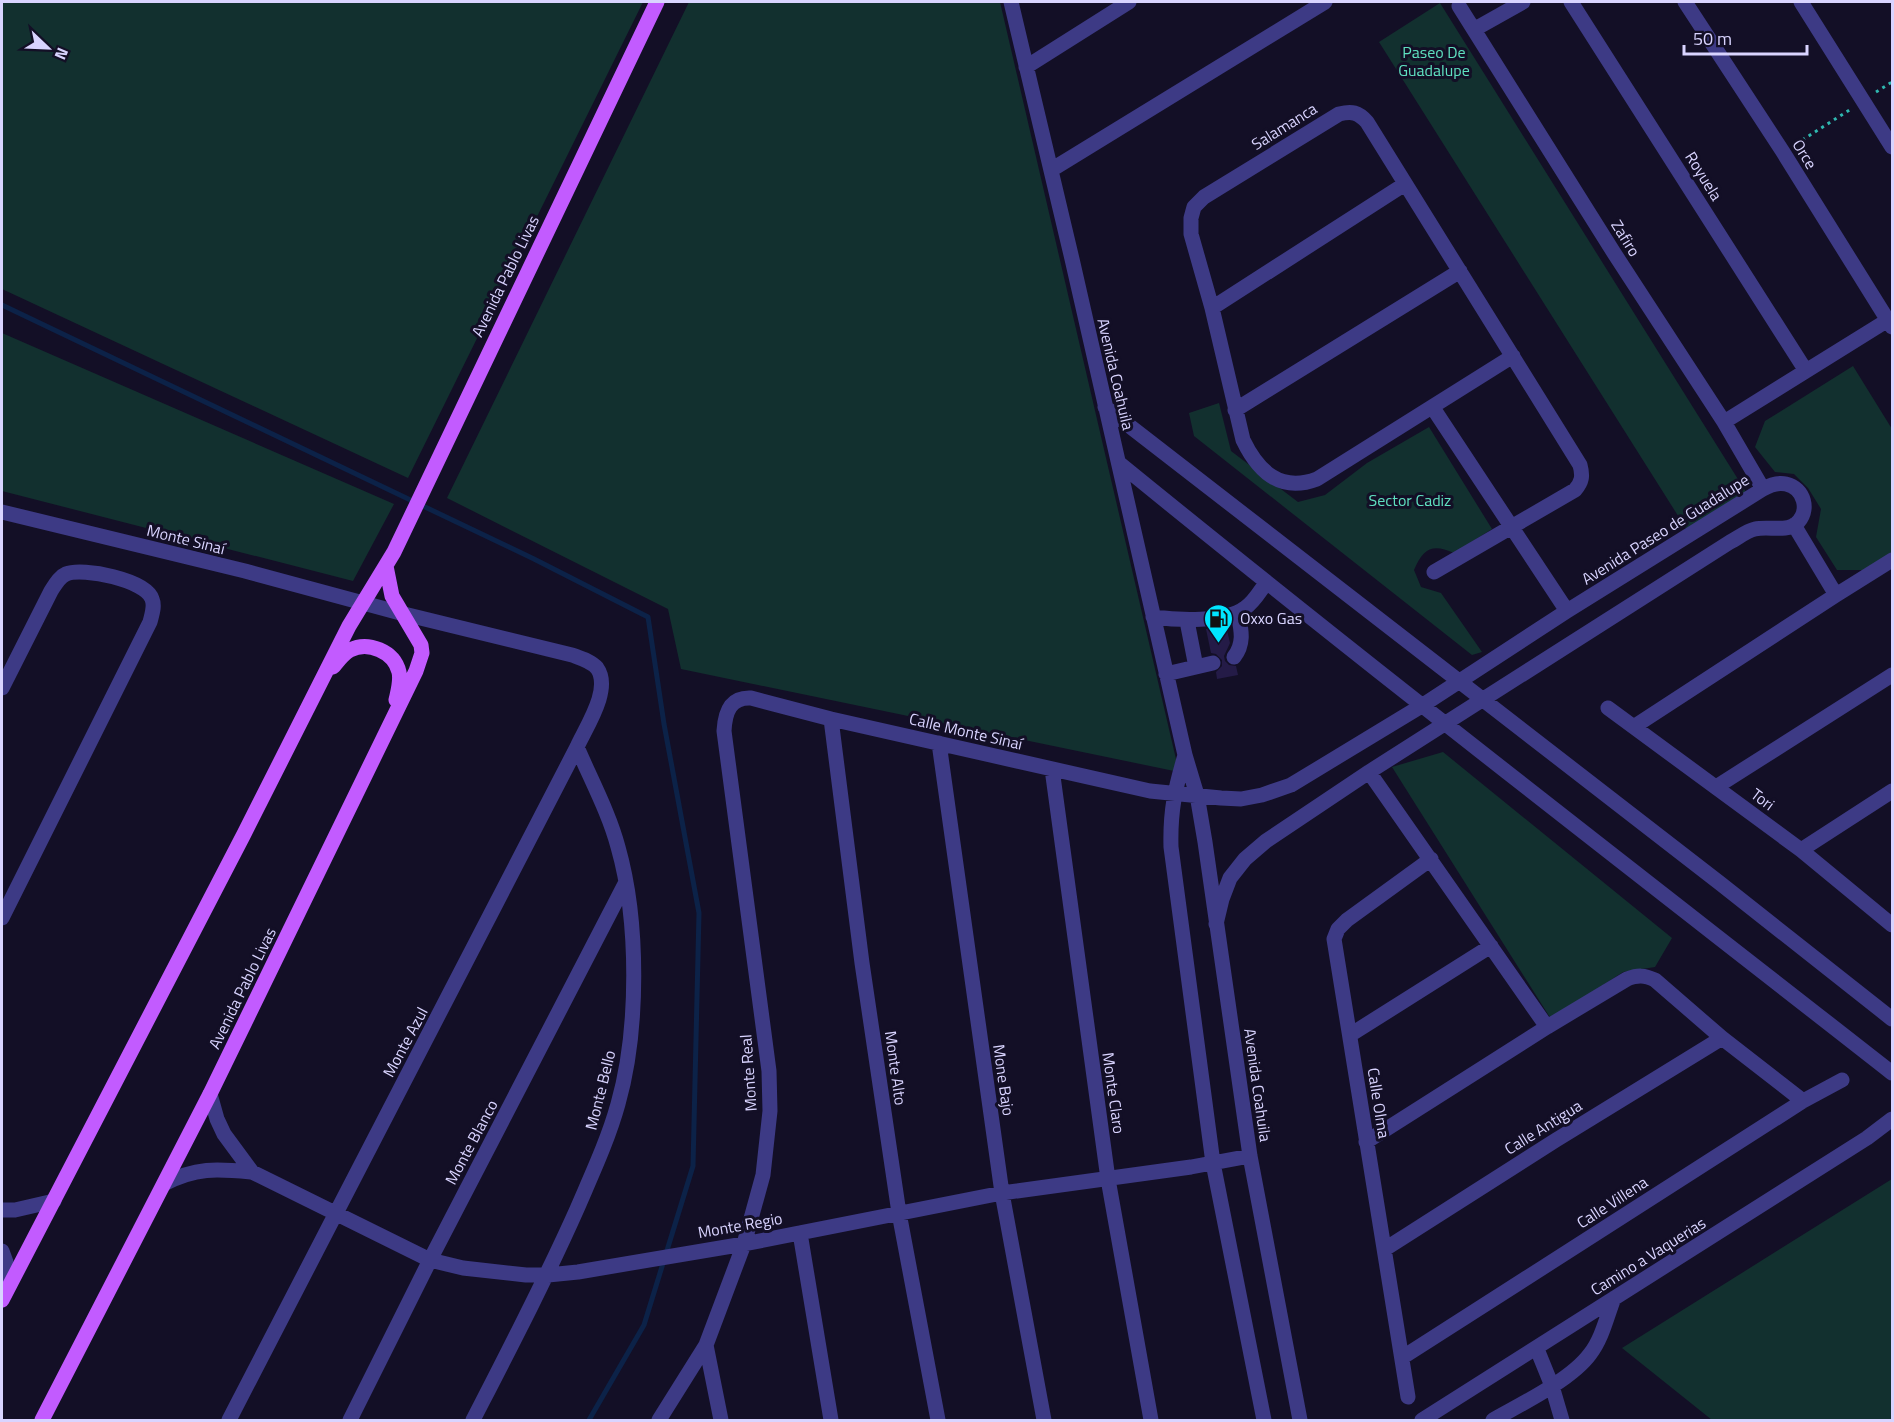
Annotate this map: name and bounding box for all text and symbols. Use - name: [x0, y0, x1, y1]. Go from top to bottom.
- north arrow: [18, 18, 78, 78]
- scale bar: [1684, 18, 1807, 56]
- text: 50 m: [1693, 25, 1732, 52]
- park label: Paseo De Guadalupe: [1398, 40, 1470, 82]
- text: N: [49, 44, 75, 64]
- street label: Salamanca: [1247, 96, 1321, 156]
- street label: Orce: [1787, 135, 1823, 173]
- street label: Royuela: [1680, 147, 1728, 205]
- street label: Avenida Pablo Livas: [465, 211, 545, 341]
- street label: Zafiro: [1605, 215, 1647, 261]
- street label: Avenida Coahuila: [1091, 316, 1141, 432]
- street label: Avenida Paseo de Guadalupe: [1577, 468, 1753, 590]
- park label: Sector Cadiz: [1369, 488, 1451, 512]
- street label: Monte Sinaí: [144, 518, 229, 561]
- fuel station icon: Oxxo Gas: [1203, 602, 1235, 644]
- place label: Oxxo Gas: [1240, 606, 1302, 630]
- street label: Calle Monte Sinaí: [907, 706, 1026, 756]
- street label: Tori: [1746, 782, 1780, 816]
- street label: Avenida Pablo Livas: [202, 923, 282, 1053]
- street label: Monte Azul: [376, 1003, 434, 1081]
- street label: Avenida Coahuila: [1238, 1027, 1278, 1143]
- street label: Monte Alto: [879, 1029, 913, 1107]
- street label: Monte Real: [733, 1034, 763, 1112]
- street label: Mone Bajo: [987, 1043, 1021, 1117]
- street label: Monte Bello: [579, 1048, 621, 1132]
- street label: Monte Claro: [1096, 1051, 1132, 1135]
- street label: Calle Olma: [1362, 1066, 1396, 1140]
- street label: Calle Antigua: [1499, 1094, 1587, 1160]
- street label: Monte Blanco: [439, 1095, 503, 1189]
- street label: Calle Villena: [1572, 1170, 1652, 1234]
- street label: Monte Regio: [696, 1206, 784, 1244]
- street label: Camino a Vaquerias: [1586, 1211, 1710, 1301]

